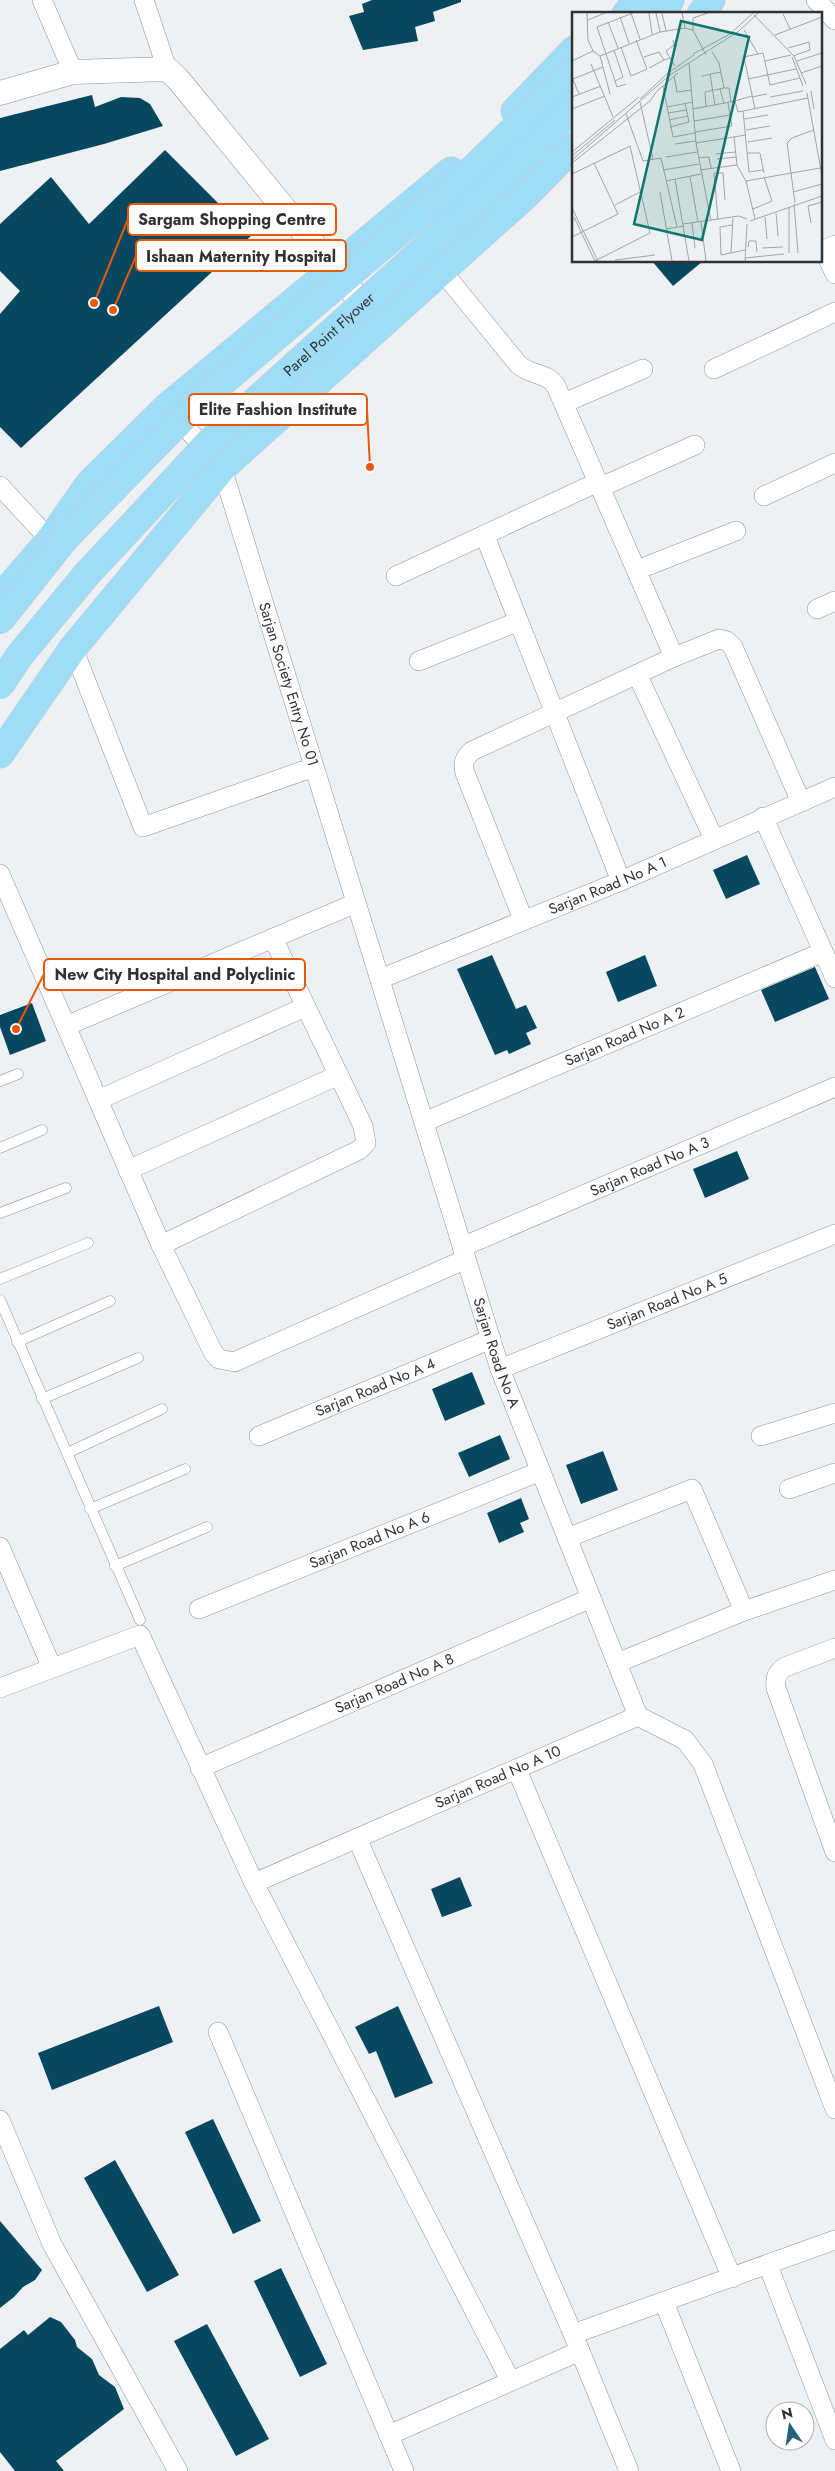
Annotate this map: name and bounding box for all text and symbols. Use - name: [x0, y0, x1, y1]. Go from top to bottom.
- inset map: [572, 12, 822, 262]
- callout: Sargam Shopping Centre: [128, 204, 336, 235]
- text: Sargam Shopping Centre: [138, 208, 326, 231]
- callout: Ishaan Maternity Hospital: [136, 240, 346, 271]
- text: Ishaan Maternity Hospital: [146, 245, 336, 268]
- street label: Parel Point Flyover: [279, 287, 380, 382]
- callout: Elite Fashion Institute: [189, 394, 367, 425]
- text: Elite Fashion Institute: [199, 398, 357, 421]
- street label: Sarjan Society Entry No 01: [253, 600, 324, 769]
- street label: Sarjan Road No A 1: [545, 851, 670, 920]
- callout: New City Hospital and Polyclinic: [44, 959, 305, 990]
- text: New City Hospital and Polyclinic: [55, 963, 296, 986]
- street label: Sarjan Road No A 2: [561, 1001, 688, 1072]
- street label: Sarjan Road No A 3: [586, 1131, 713, 1202]
- street label: Sarjan Road No A 5: [603, 1268, 730, 1336]
- street label: Sarjan Road No A: [468, 1295, 525, 1411]
- street label: Sarjan Road No A 4: [312, 1352, 439, 1422]
- street label: Sarjan Road No A 6: [306, 1506, 433, 1574]
- street label: Sarjan Road No A 8: [331, 1648, 457, 1719]
- street label: Sarjan Road No A 10: [431, 1740, 564, 1814]
- north arrow: [765, 2401, 815, 2451]
- text: N: [779, 2402, 795, 2424]

